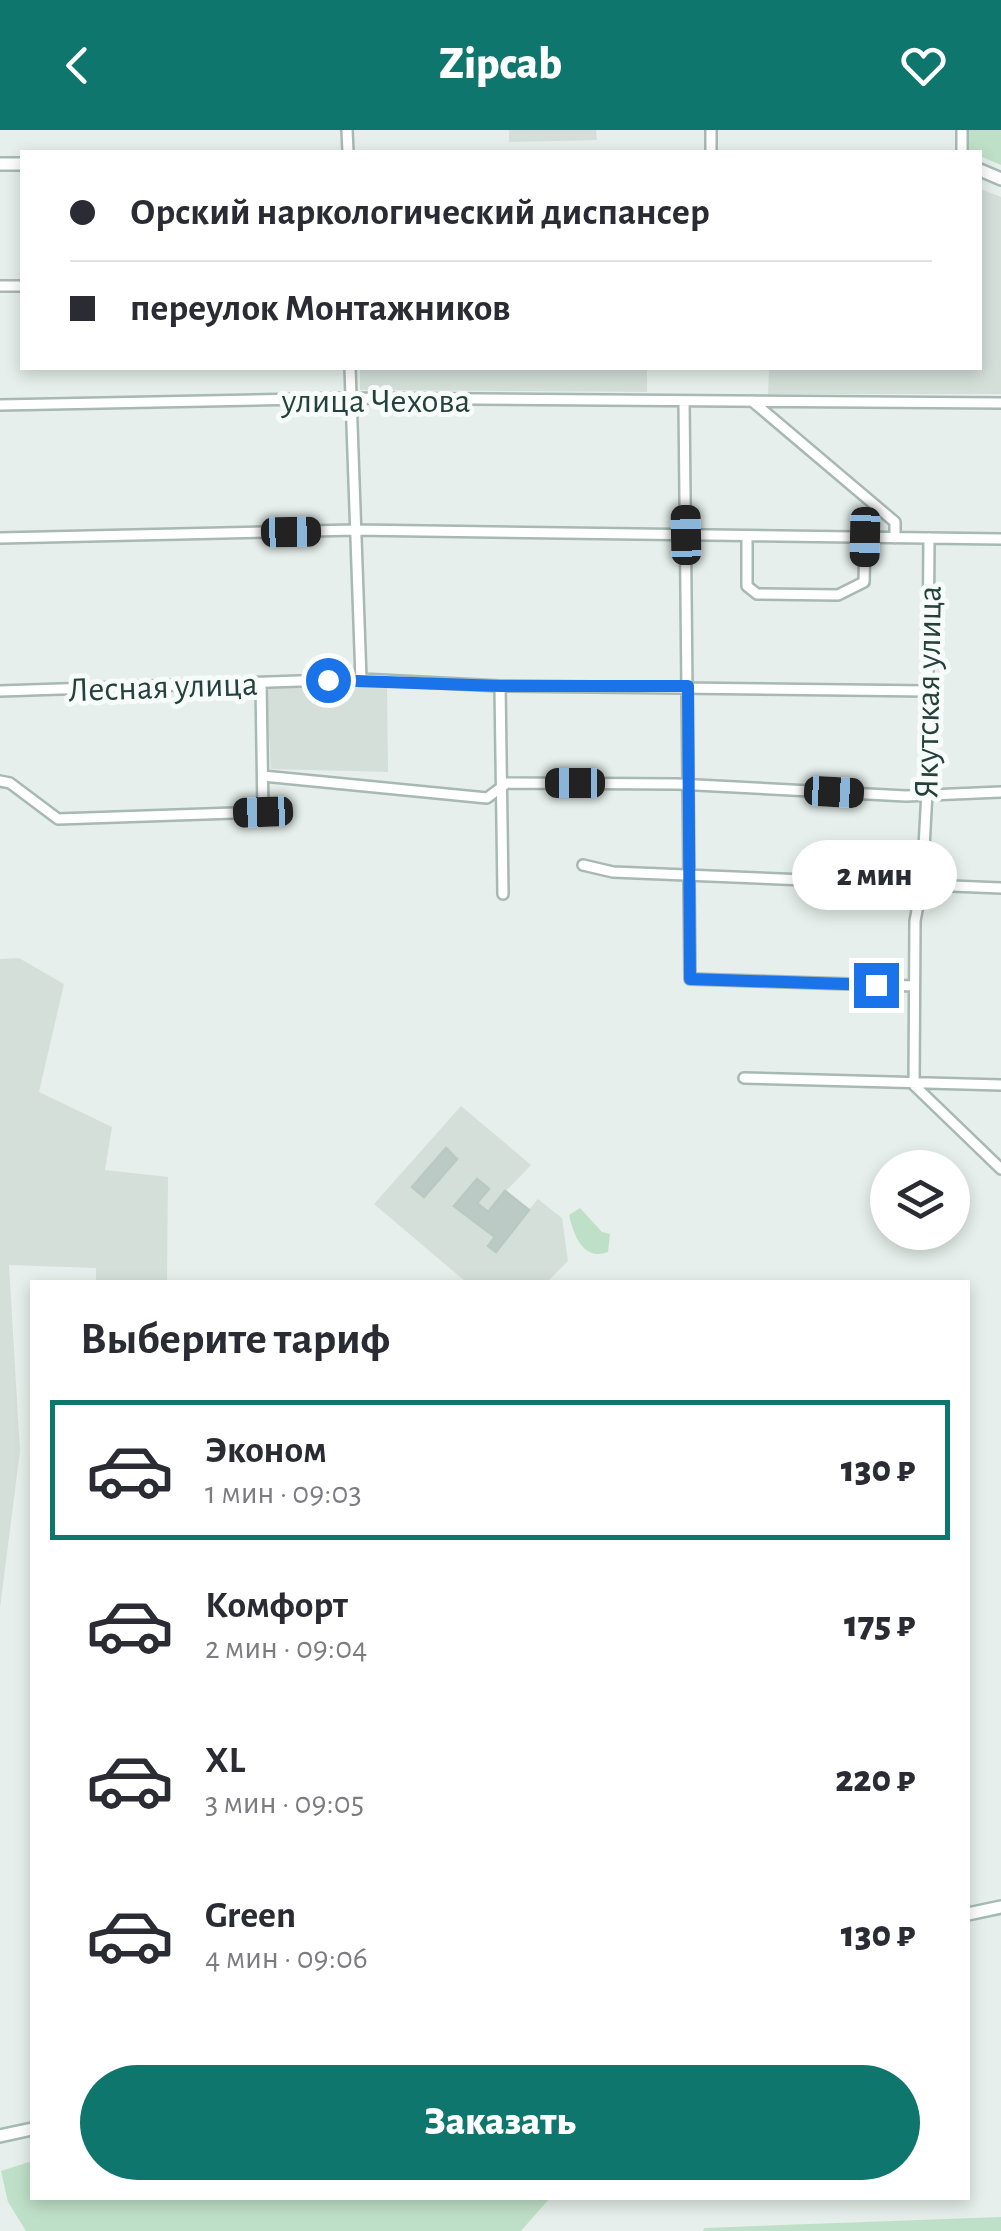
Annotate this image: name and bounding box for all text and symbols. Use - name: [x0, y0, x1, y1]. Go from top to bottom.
- icon: back: [50, 38, 105, 93]
- icon: heart: [896, 38, 951, 93]
- text: Zipcab: [439, 42, 562, 87]
- text: Орский наркологический диспансер: [130, 194, 710, 232]
- text: переулок Монтажников: [130, 290, 511, 328]
- street label: улица Чехова: [281, 384, 470, 419]
- car: [670, 505, 702, 565]
- car: [849, 507, 881, 567]
- car: [261, 516, 321, 548]
- street label: Якутская улица: [909, 585, 948, 799]
- route start: [306, 658, 351, 703]
- street label: Лесная улица: [68, 667, 259, 708]
- car: [545, 768, 605, 798]
- car: [803, 775, 865, 809]
- car: [232, 796, 294, 828]
- callout: 2 мин: [794, 840, 958, 910]
- text: 2 мин: [836, 859, 913, 891]
- route end: [854, 963, 899, 1008]
- map controls: [870, 1150, 970, 1250]
- button: layers: [870, 1150, 970, 1250]
- text: Выберите тариф: [80, 1317, 390, 1362]
- icon: car: [85, 1425, 175, 1515]
- text: Эконом: [205, 1432, 327, 1470]
- text: 130 ₽: [841, 1451, 915, 1489]
- text: 1 мин · 09:03: [205, 1477, 362, 1509]
- icon: car: [85, 1580, 175, 1670]
- text: Комфорт: [205, 1587, 348, 1625]
- text: 175 ₽: [844, 1606, 915, 1644]
- text: 2 мин · 09:04: [205, 1632, 367, 1664]
- icon: car: [85, 1735, 175, 1825]
- text: XL: [205, 1742, 245, 1780]
- text: 220 ₽: [835, 1761, 915, 1799]
- text: 3 мин · 09:05: [205, 1787, 364, 1819]
- icon: car: [85, 1890, 175, 1980]
- text: Green: [205, 1897, 296, 1935]
- text: 130 ₽: [841, 1916, 915, 1954]
- text: 4 мин · 09:06: [205, 1942, 368, 1974]
- button: Заказать: [80, 2065, 920, 2180]

